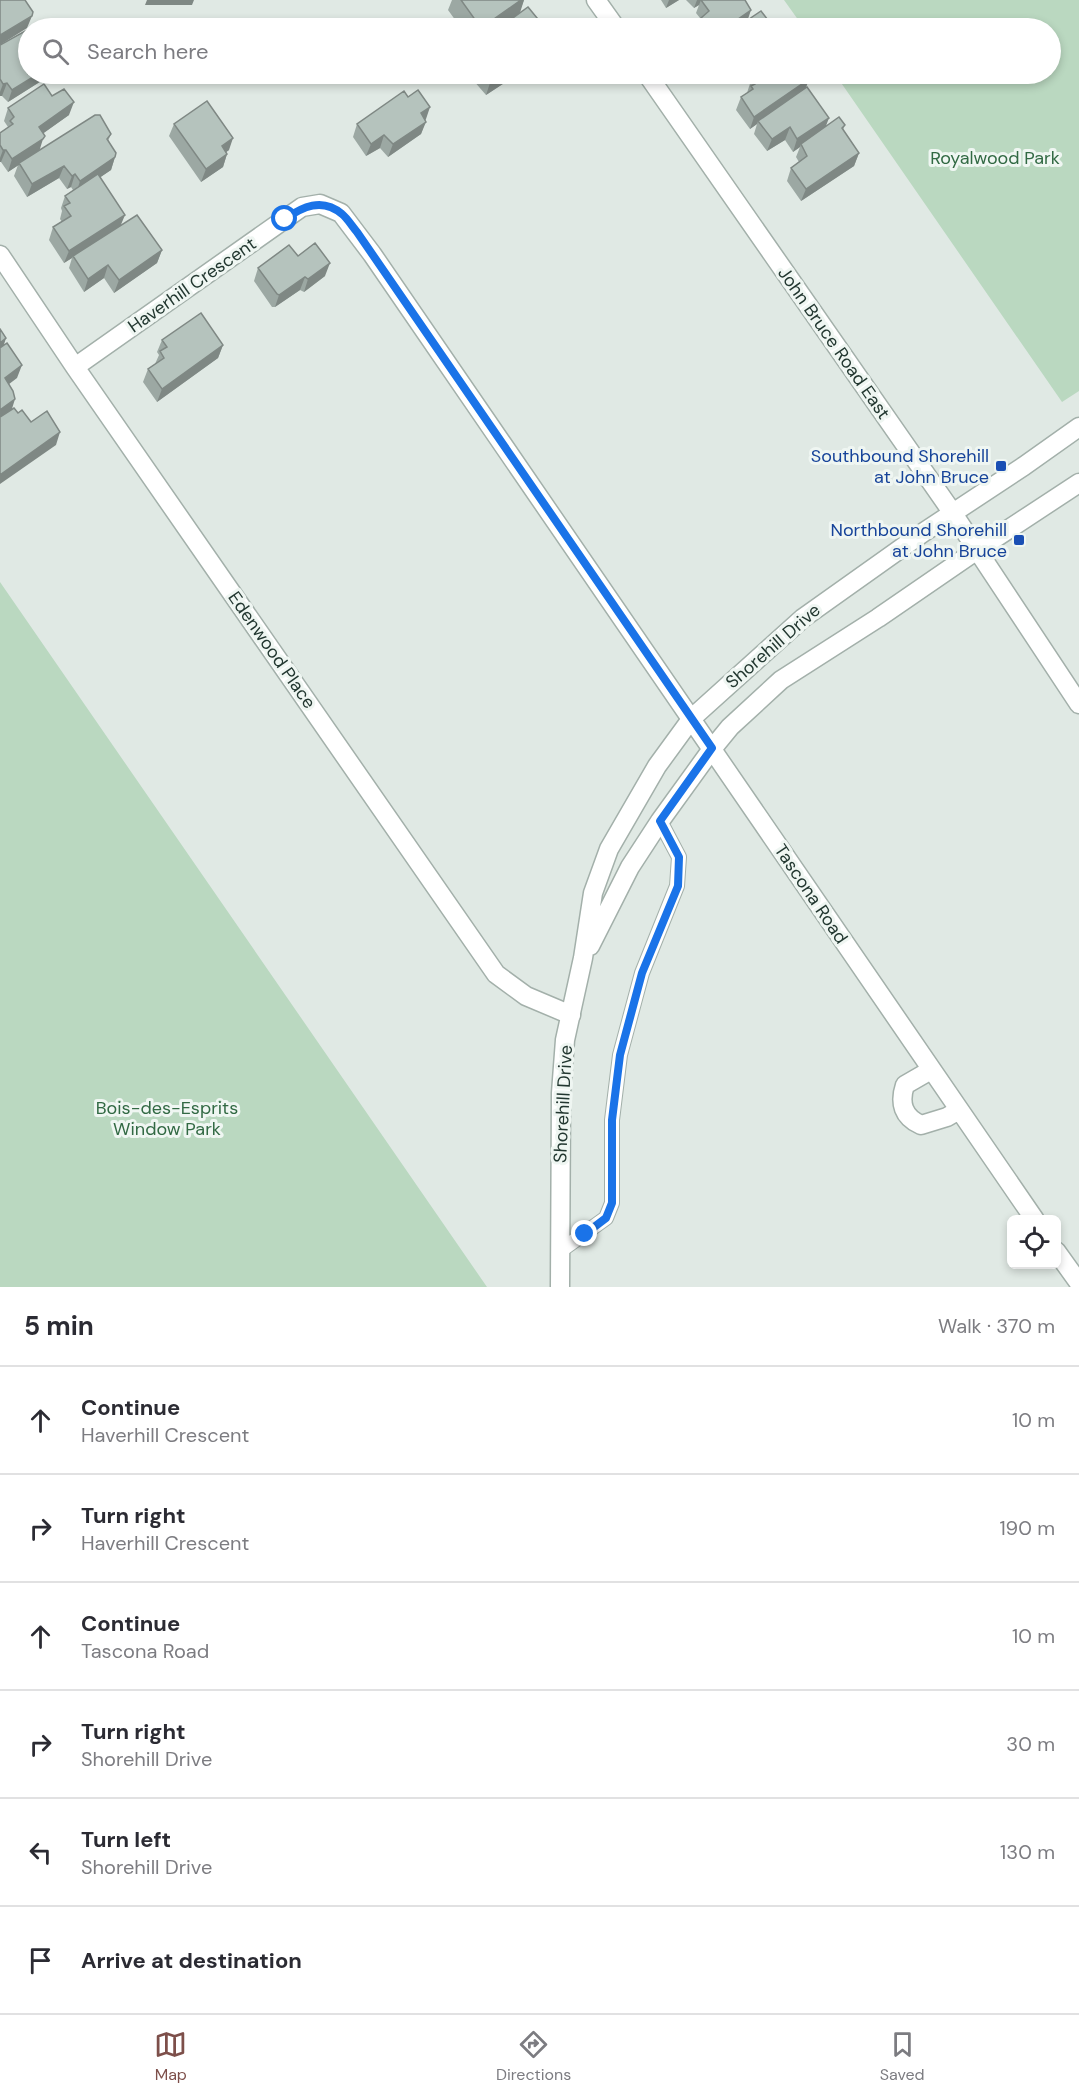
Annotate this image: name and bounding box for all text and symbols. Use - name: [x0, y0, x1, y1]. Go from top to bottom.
- search box: [18, 18, 1061, 84]
- icon: search: [39, 35, 72, 68]
- text: Search here: [87, 37, 208, 66]
- park label: Royalwood Park: [930, 146, 1060, 170]
- route start: [271, 205, 297, 231]
- street label: Haverhill Crescent: [123, 232, 261, 338]
- street label: John Bruce Road East: [772, 262, 896, 424]
- place label: Southbound Shorehill at John Bruce: [811, 444, 989, 489]
- marker: Southbound Shorehill at John Bruce: [994, 459, 1008, 473]
- place label: Northbound Shorehill at John Bruce: [830, 518, 1007, 563]
- marker: Northbound Shorehill at John Bruce: [1012, 533, 1026, 547]
- street label: Edenwood Place: [223, 587, 321, 713]
- street label: Shorehill Drive: [721, 598, 825, 694]
- street label: Tascona Road: [769, 839, 853, 949]
- street label: Shorehill Drive: [548, 1044, 578, 1164]
- park label: Bois-des-Esprits Window Park: [96, 1096, 238, 1141]
- map controls: [1007, 1215, 1061, 1269]
- button: locate: [1007, 1215, 1061, 1269]
- route end: [571, 1220, 597, 1246]
- text: 5 min: [24, 1309, 94, 1343]
- text: Walk · 370 m: [938, 1313, 1055, 1339]
- text: Continue: [81, 1393, 180, 1422]
- icon: ahead: [24, 1404, 57, 1437]
- text: 10 m: [1012, 1407, 1055, 1433]
- text: Haverhill Crescent: [81, 1422, 249, 1448]
- text: Turn right: [81, 1501, 186, 1530]
- icon: right: [24, 1512, 57, 1545]
- text: 190 m: [999, 1515, 1055, 1541]
- text: Haverhill Crescent: [81, 1530, 249, 1556]
- text: Continue: [81, 1609, 180, 1638]
- icon: ahead: [24, 1620, 57, 1653]
- text: 10 m: [1012, 1623, 1055, 1649]
- text: Tascona Road: [81, 1638, 209, 1664]
- text: Turn right: [81, 1717, 186, 1746]
- icon: right: [24, 1728, 57, 1761]
- text: 30 m: [1006, 1731, 1055, 1757]
- text: Shorehill Drive: [81, 1746, 212, 1772]
- text: Turn left: [81, 1825, 171, 1854]
- icon: left: [24, 1836, 57, 1869]
- text: 130 m: [1000, 1839, 1055, 1865]
- text: Shorehill Drive: [81, 1854, 212, 1880]
- icon: arrive: [24, 1944, 57, 1977]
- text: Arrive at destination: [81, 1946, 302, 1975]
- tab: Map: [154, 2028, 187, 2085]
- tab: Directions: [496, 2028, 571, 2085]
- tab: Saved: [880, 2028, 925, 2085]

